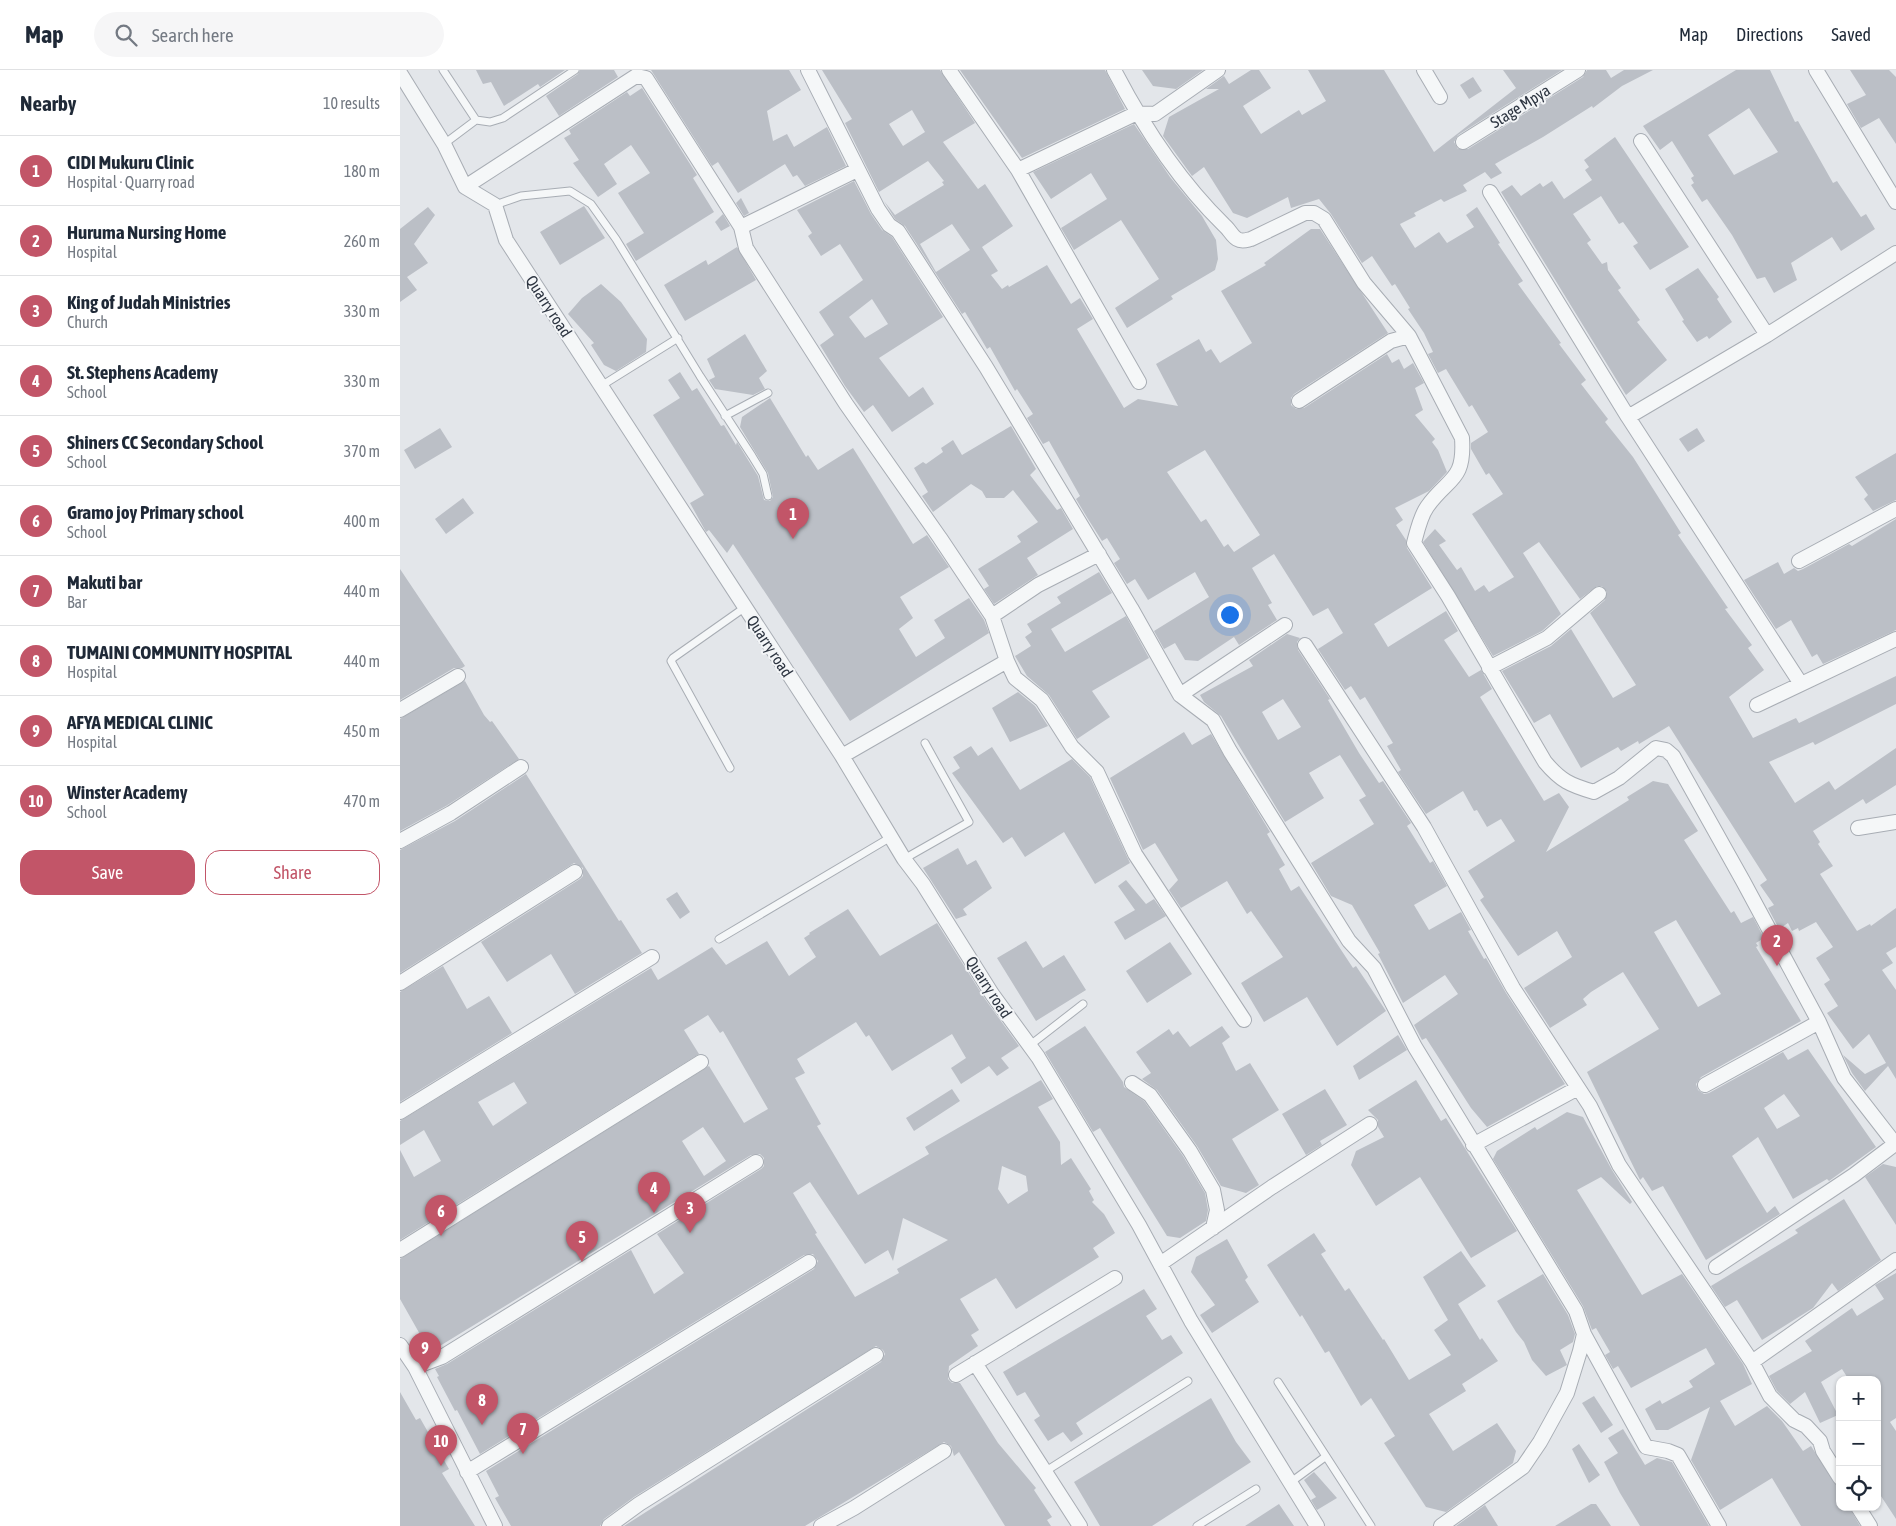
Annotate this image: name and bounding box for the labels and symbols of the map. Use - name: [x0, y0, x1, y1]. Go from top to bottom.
- street label: Stage Mpya: [1487, 81, 1554, 132]
- street label: Quarry road: [522, 272, 576, 341]
- pin: 1: [777, 498, 809, 539]
- your location: [1217, 602, 1243, 628]
- street label: Quarry road: [743, 612, 797, 681]
- pin: 2: [1761, 925, 1793, 966]
- street label: Quarry road: [962, 953, 1016, 1022]
- pin: 4: [638, 1172, 670, 1213]
- pin: 3: [674, 1192, 706, 1233]
- pin: 6: [425, 1195, 457, 1236]
- pin: 5: [566, 1221, 598, 1262]
- pin: 9: [409, 1332, 441, 1373]
- pin: 8: [466, 1384, 498, 1425]
- pin: 7: [507, 1413, 539, 1454]
- pin: 10: [425, 1425, 457, 1466]

